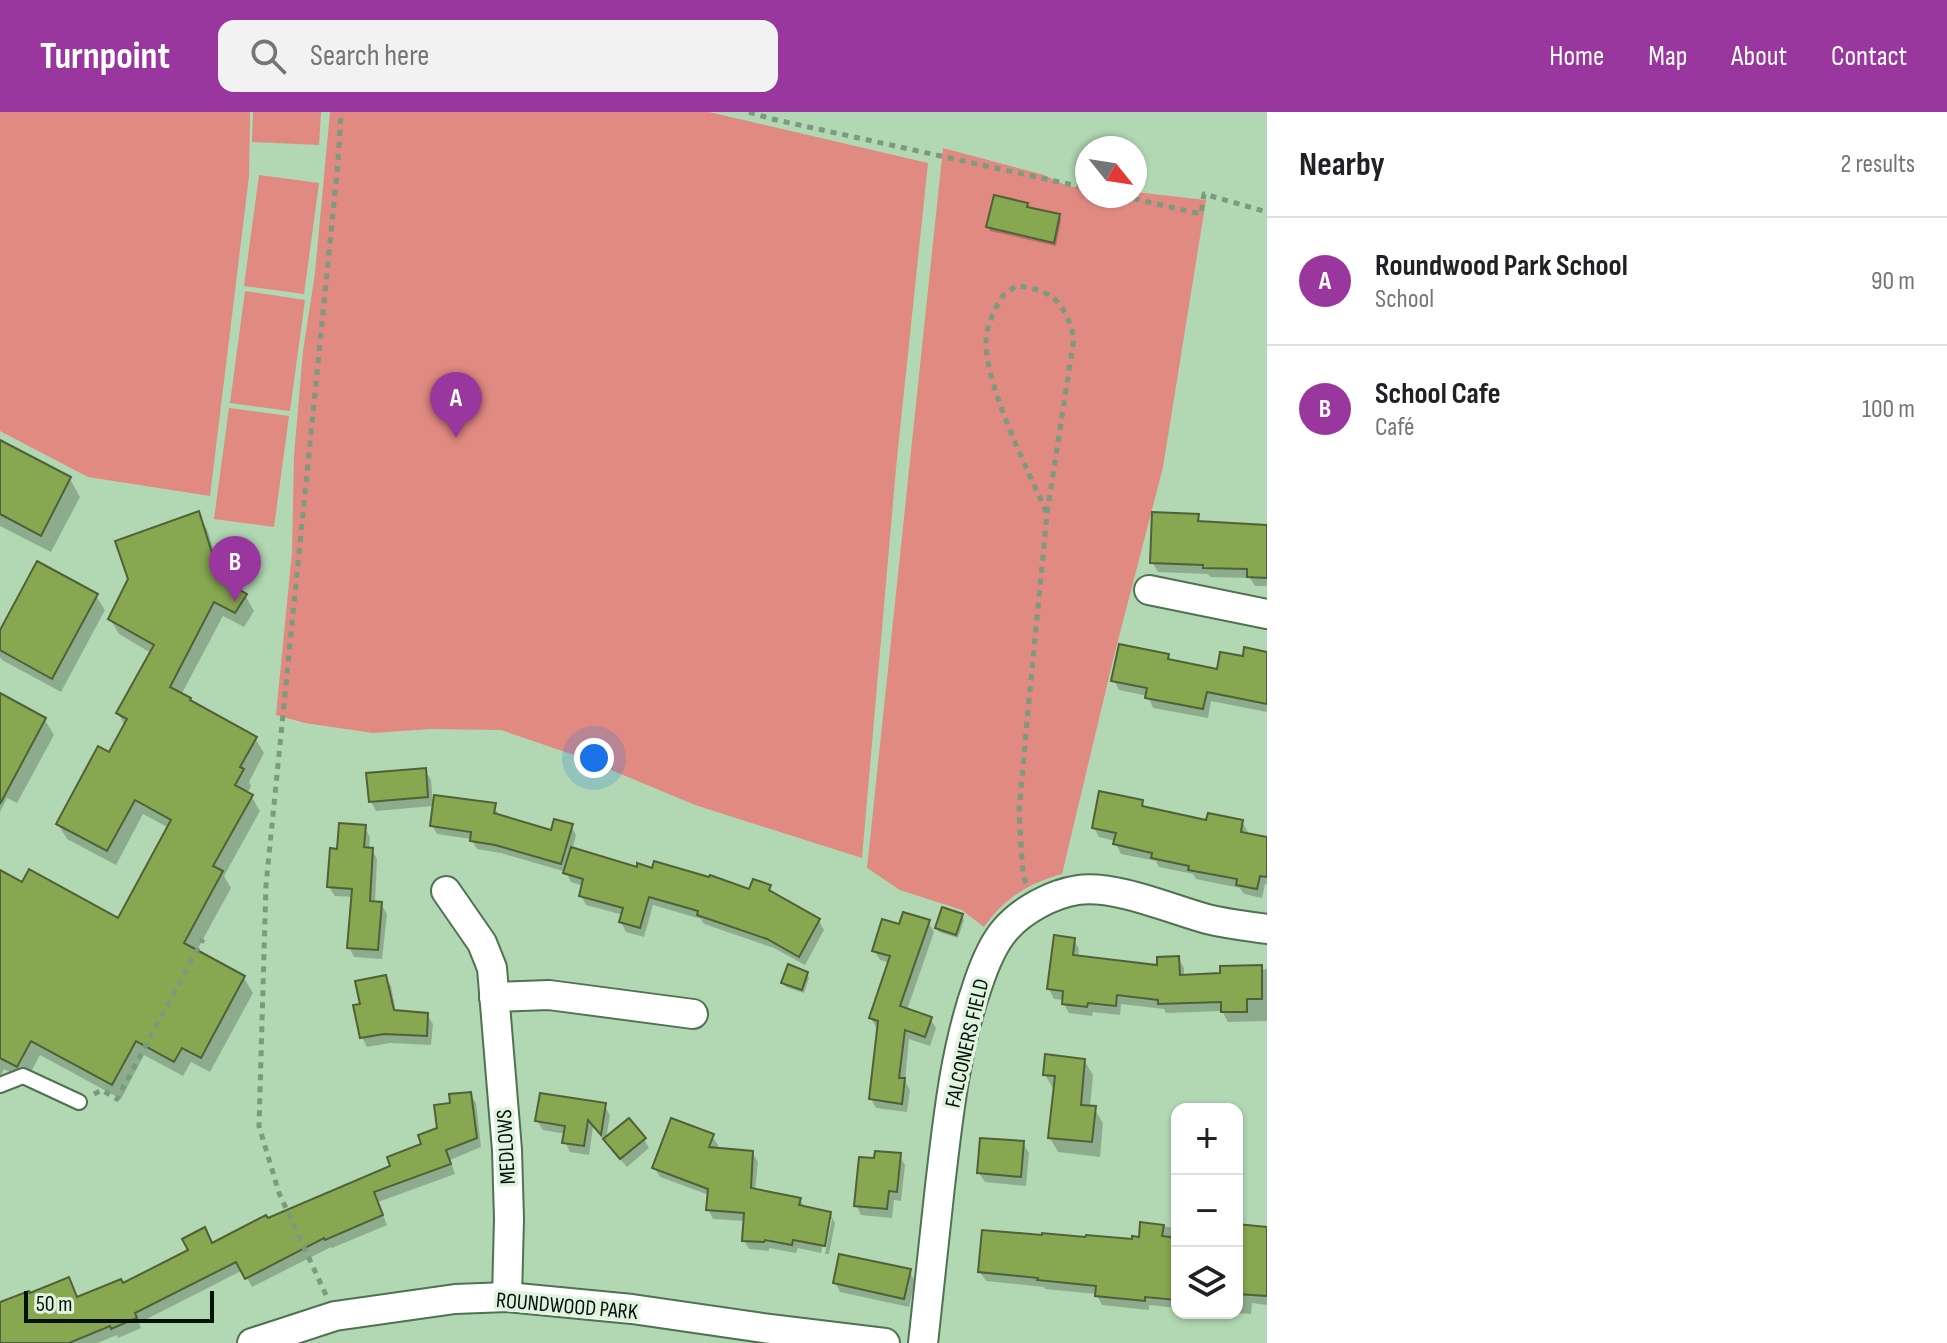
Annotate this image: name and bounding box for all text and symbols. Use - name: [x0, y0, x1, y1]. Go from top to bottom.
- search box: [218, 20, 778, 92]
- text: Turnpoint: [40, 34, 170, 79]
- icon: search: [246, 34, 290, 78]
- text: Search here: [310, 38, 429, 74]
- text: Home: [1549, 40, 1604, 73]
- text: Map: [1648, 40, 1687, 73]
- text: About: [1731, 40, 1787, 73]
- text: Contact: [1831, 40, 1907, 73]
- north arrow: [1075, 136, 1147, 208]
- text: Nearby: [1299, 144, 1385, 185]
- text: 2 results: [1841, 149, 1915, 180]
- text: Roundwood Park School: [1375, 248, 1628, 284]
- text: A: [1319, 266, 1331, 297]
- text: 90 m: [1871, 266, 1915, 297]
- text: School: [1375, 284, 1434, 315]
- pin: A: [430, 372, 482, 438]
- text: School Cafe: [1375, 376, 1501, 412]
- text: B: [1319, 394, 1331, 425]
- text: 100 m: [1862, 394, 1915, 425]
- text: Café: [1375, 412, 1415, 443]
- pin: B: [209, 536, 261, 602]
- your location: [574, 738, 614, 778]
- street label: FALCONERS FIELD: [940, 976, 995, 1110]
- map controls: [1171, 1103, 1243, 1319]
- button: +: [1171, 1103, 1243, 1175]
- street label: MEDLOWS: [491, 1109, 522, 1185]
- button: −: [1171, 1175, 1243, 1247]
- button: layers: [1171, 1247, 1243, 1319]
- scale bar: [24, 1287, 214, 1323]
- street label: ROUNDWOOD PARK: [495, 1287, 639, 1326]
- text: 50 m: [36, 1291, 72, 1318]

